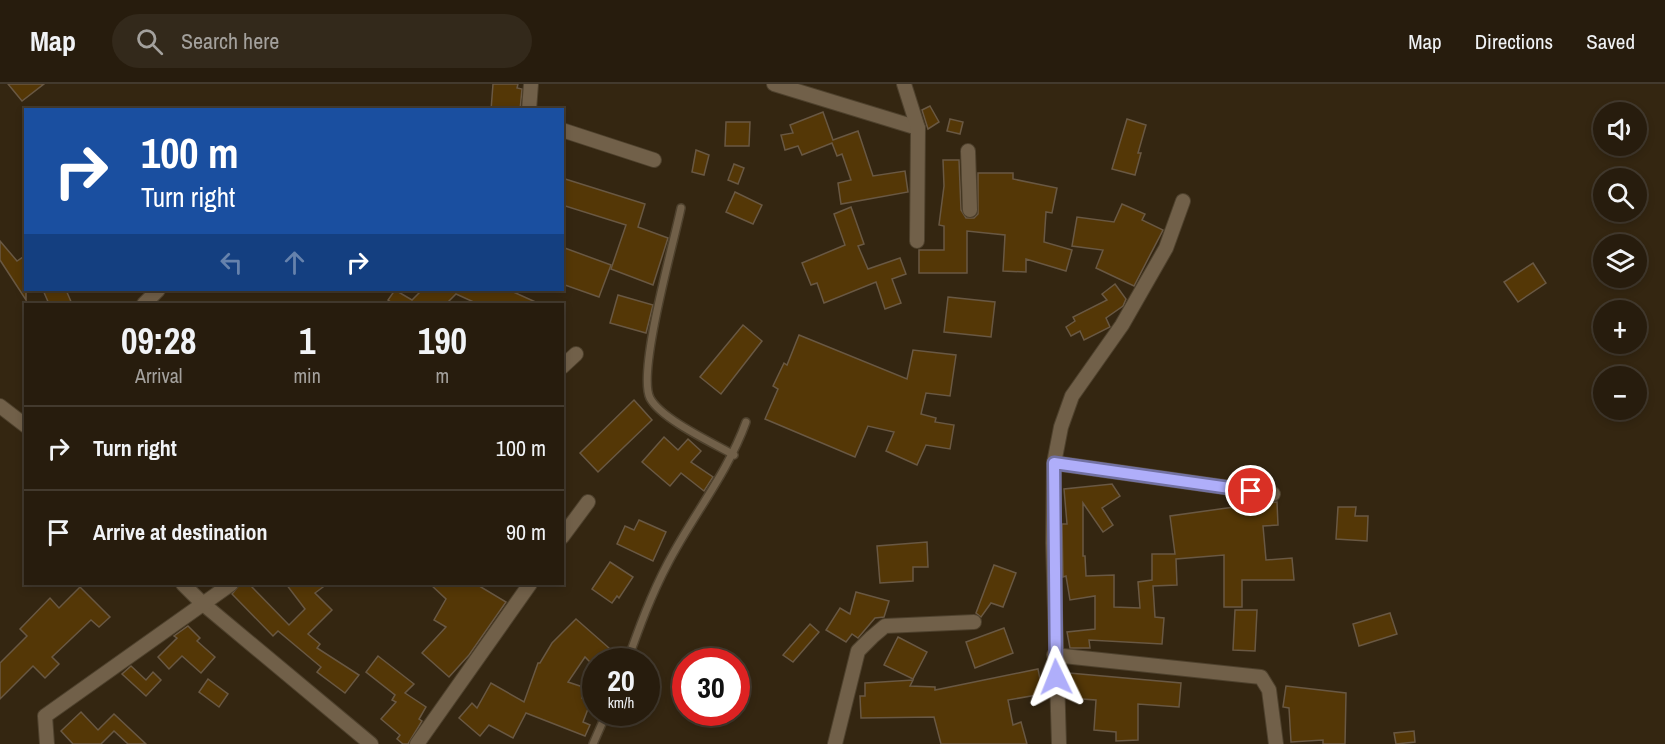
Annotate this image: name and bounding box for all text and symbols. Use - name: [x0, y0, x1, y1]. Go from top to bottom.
- search box: [112, 14, 532, 68]
- text: Map: [30, 22, 76, 60]
- icon: search: [133, 25, 166, 58]
- text: Search here: [181, 26, 279, 56]
- text: Map: [1408, 27, 1442, 56]
- text: Directions: [1475, 27, 1553, 56]
- text: Saved: [1586, 27, 1635, 56]
- map controls: [1593, 102, 1647, 420]
- button: sound: [1593, 102, 1647, 156]
- text: 100 m: [141, 125, 239, 181]
- icon: right: [42, 132, 120, 210]
- button: search: [1593, 168, 1647, 222]
- text: Turn right: [141, 179, 235, 215]
- button: layers: [1593, 234, 1647, 288]
- icon: left: [215, 246, 248, 279]
- icon: ahead: [278, 246, 311, 279]
- icon: right: [341, 246, 374, 279]
- button: +: [1593, 300, 1647, 354]
- text: 09:28: [121, 317, 196, 365]
- text: 1: [299, 317, 315, 365]
- text: 190: [418, 317, 467, 365]
- text: Arrival: [135, 362, 182, 389]
- text: min: [293, 362, 321, 389]
- text: m: [436, 362, 449, 389]
- button: −: [1593, 366, 1647, 420]
- icon: right: [42, 432, 75, 465]
- text: Turn right: [93, 433, 177, 463]
- text: 100 m: [496, 433, 546, 463]
- pin: [1225, 465, 1276, 516]
- icon: arrive: [1234, 474, 1267, 507]
- icon: arrive: [42, 516, 75, 549]
- text: Arrive at destination: [93, 517, 267, 547]
- text: 90 m: [506, 517, 546, 547]
- position arrow: [1024, 645, 1088, 709]
- speed limit sign: 30: [672, 648, 750, 726]
- text: 20: [607, 660, 635, 700]
- text: km/h: [608, 692, 634, 713]

